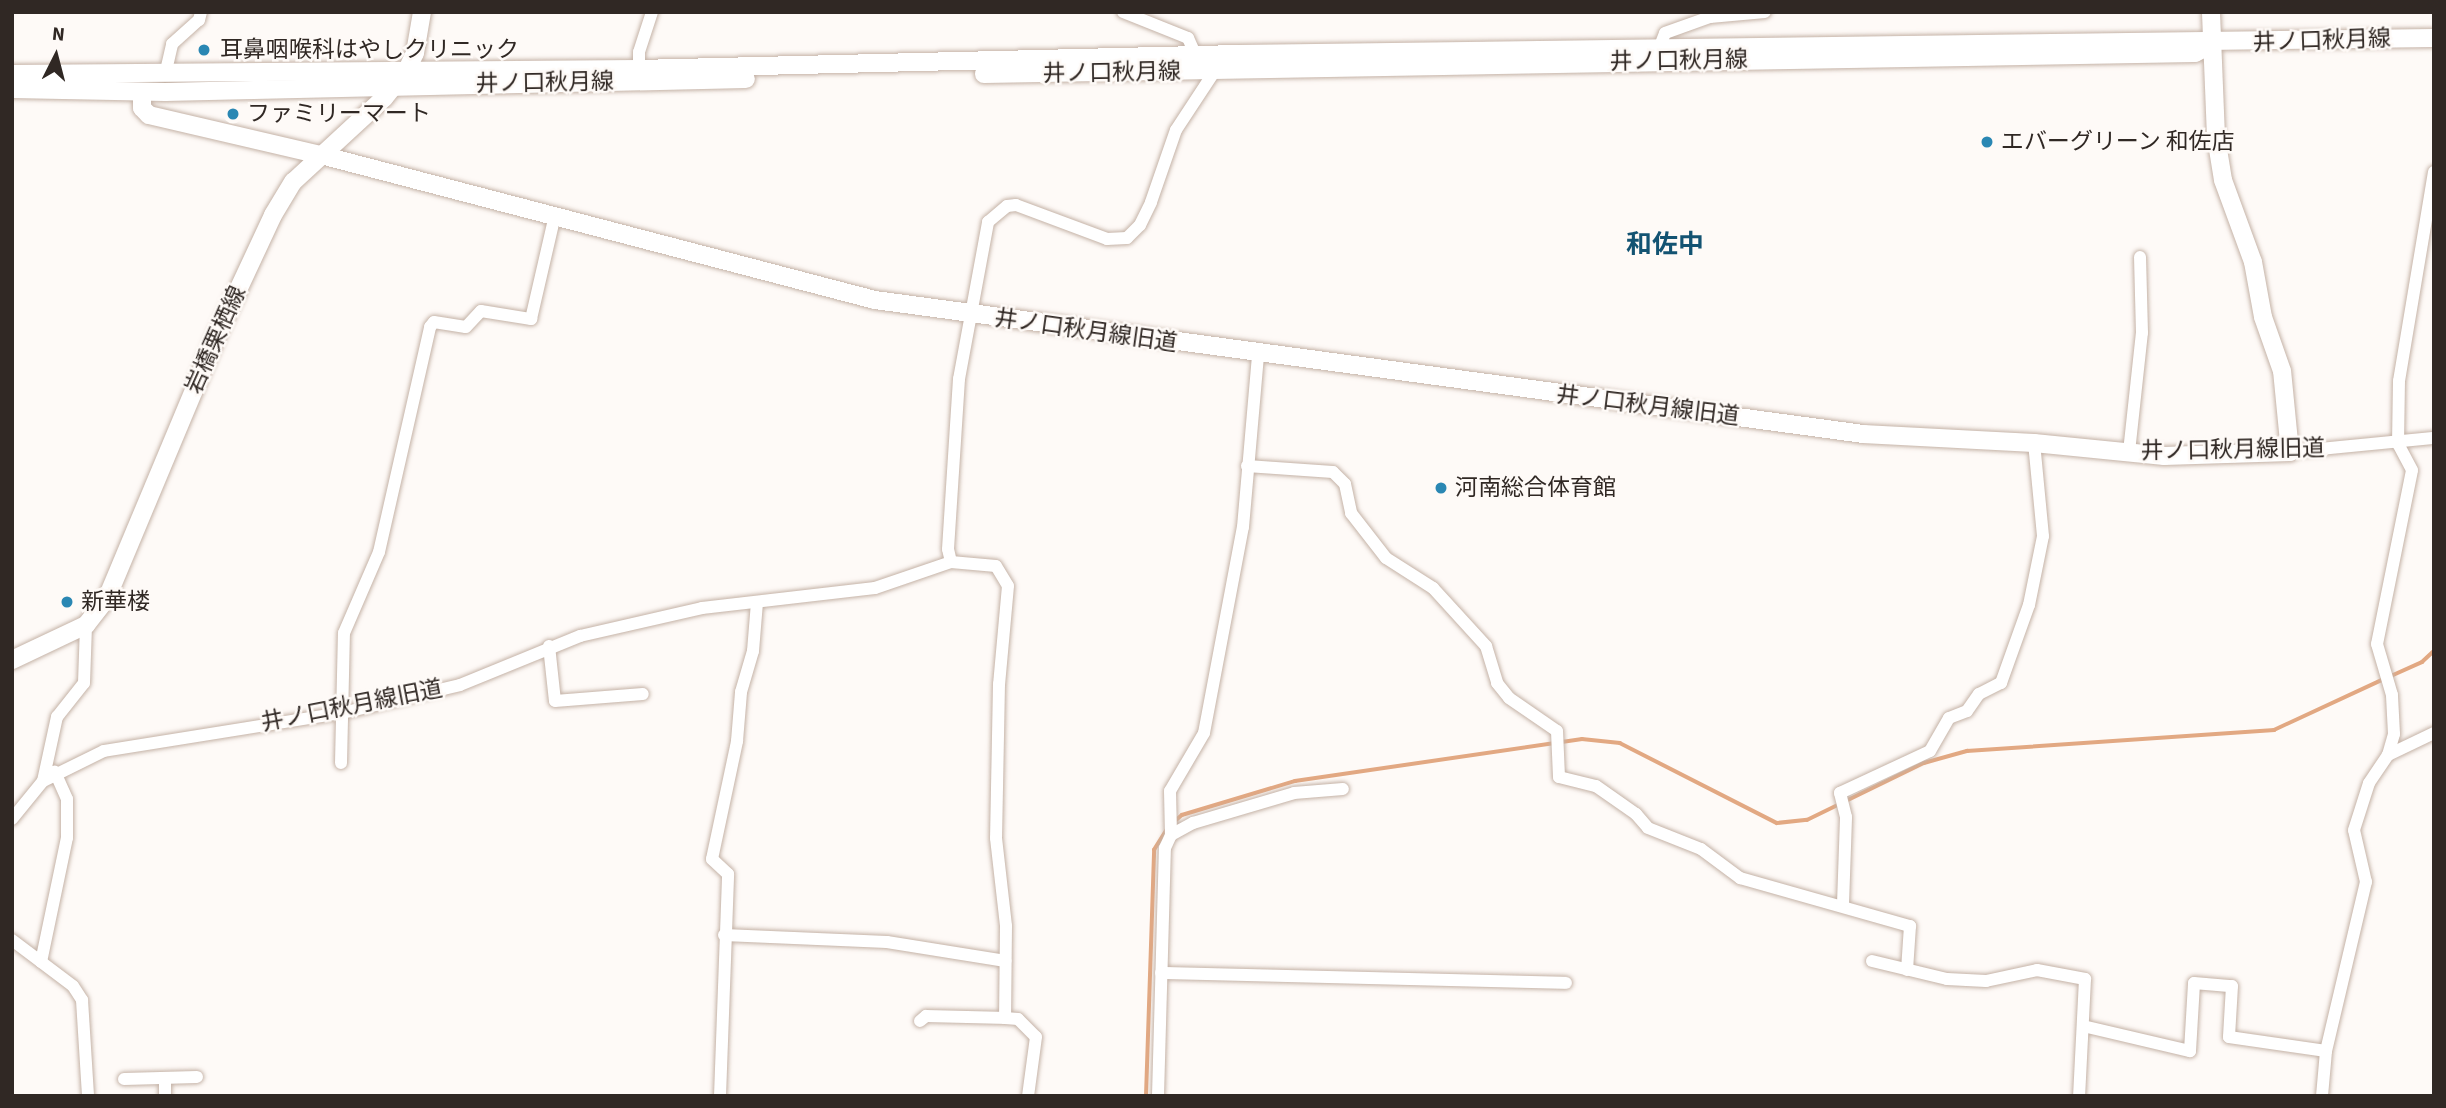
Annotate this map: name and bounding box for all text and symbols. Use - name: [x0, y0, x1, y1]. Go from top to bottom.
- north arrow: [21, 21, 91, 91]
- text: N: [51, 21, 66, 49]
- street label: 井ノ口秋月線: [2253, 25, 2391, 57]
- place label: 耳鼻咽喉科はやしクリニック: [220, 36, 519, 64]
- marker: 耳鼻咽喉科はやしクリニック: [194, 40, 214, 60]
- street label: 井ノ口秋月線: [1610, 46, 1748, 76]
- street label: 井ノ口秋月線: [1043, 58, 1181, 88]
- street label: 井ノ口秋月線: [476, 68, 614, 98]
- place label: ファミリーマート: [247, 100, 431, 128]
- marker: ファミリーマート: [225, 106, 241, 122]
- place label: エバーグリーン 和佐店: [2001, 128, 2236, 156]
- marker: エバーグリーン 和佐店: [1979, 134, 1995, 150]
- district label: 和佐中: [1626, 229, 1704, 261]
- street label: 岩橋栗栖線: [180, 282, 252, 398]
- street label: 井ノ口秋月線旧道: [993, 305, 1179, 357]
- street label: 井ノ口秋月線旧道: [1555, 381, 1741, 431]
- street label: 井ノ口秋月線旧道: [2141, 435, 2325, 465]
- place label: 河南総合体育館: [1455, 474, 1616, 502]
- marker: 河南総合体育館: [1433, 480, 1449, 496]
- place label: 新華楼: [81, 588, 150, 616]
- marker: 新華楼: [59, 594, 75, 610]
- street label: 井ノ口秋月線旧道: [259, 675, 445, 737]

